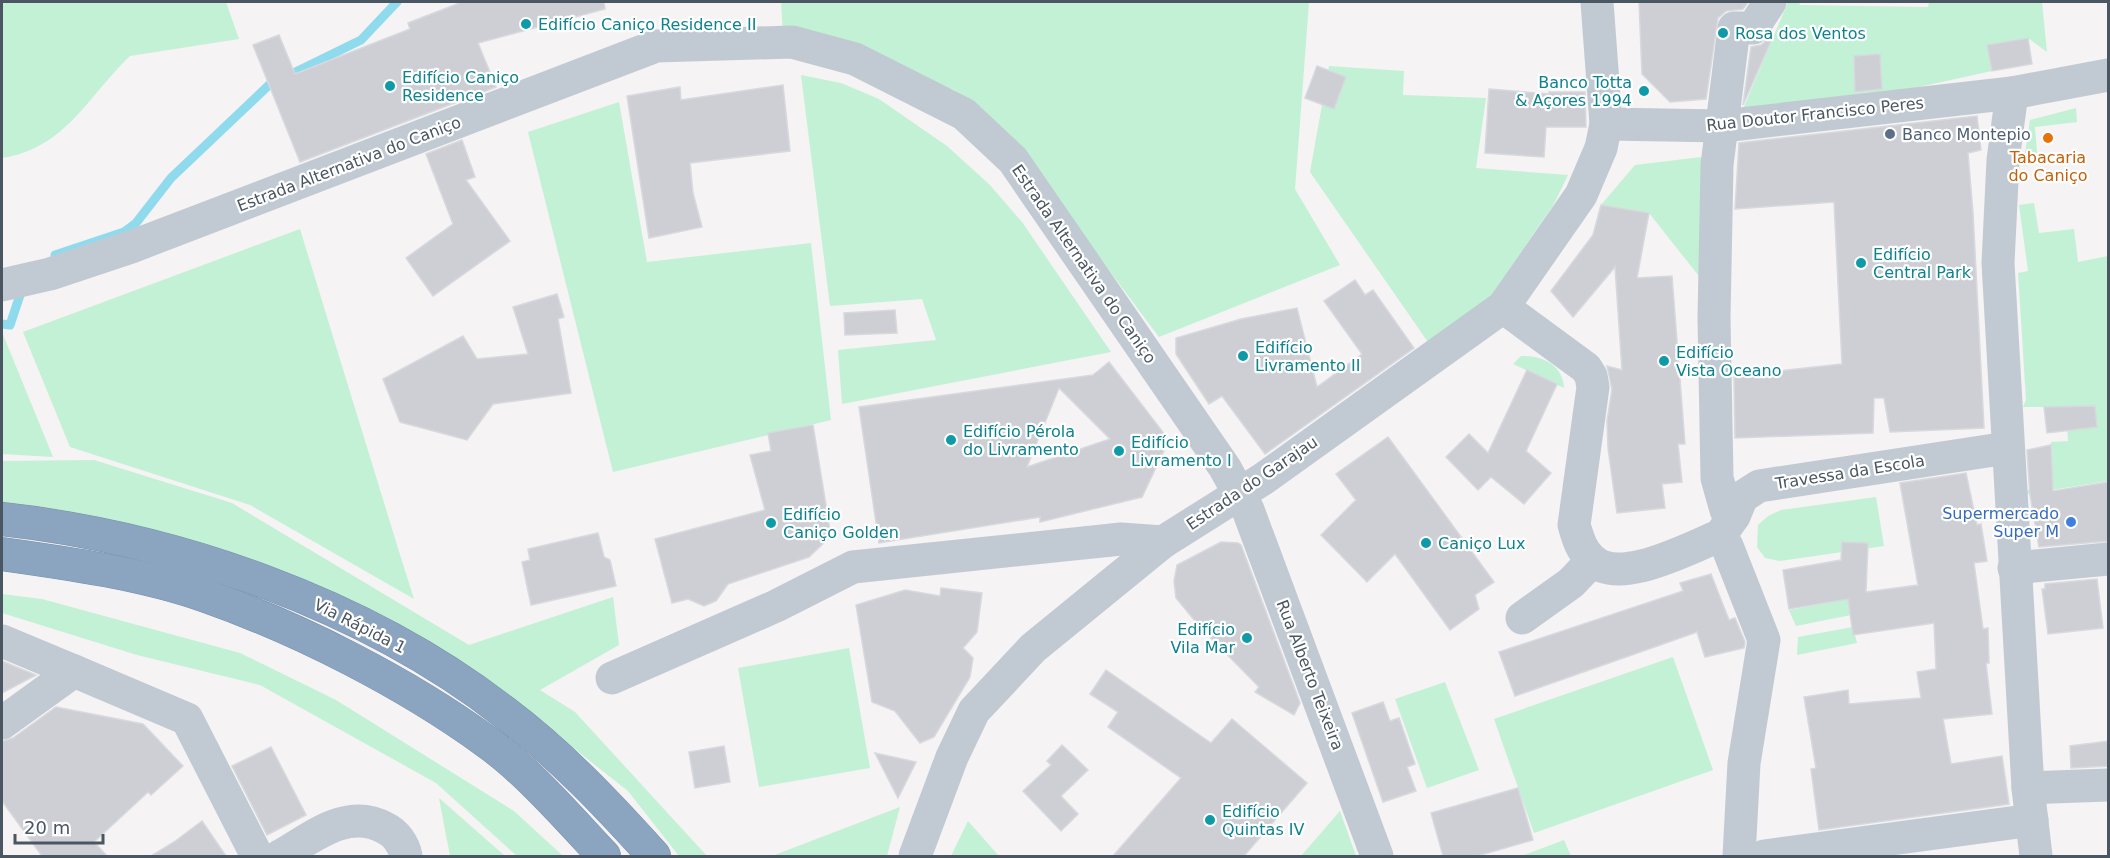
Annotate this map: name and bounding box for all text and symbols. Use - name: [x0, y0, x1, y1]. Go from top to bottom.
- place label: Edifício Caniço Residence II: [538, 15, 756, 34]
- marker: Edifício Caniço Residence II: [519, 17, 533, 31]
- place label: Rosa dos Ventos: [1735, 24, 1866, 43]
- marker: Rosa dos Ventos: [1716, 26, 1730, 40]
- place label: Edifício Caniço Residence: [402, 68, 519, 105]
- place label: Banco Totta & Açores 1994: [1515, 73, 1632, 110]
- marker: Edifício Caniço Residence: [383, 79, 397, 93]
- marker: Banco Totta & Açores 1994: [1637, 84, 1651, 98]
- street label: Rua Doutor Francisco Peres: [1705, 93, 1925, 135]
- street label: Estrada Alternativa do Caniço: [234, 112, 464, 216]
- place label: Banco Montepio: [1902, 125, 2031, 144]
- marker: Banco Montepio: [1883, 127, 1897, 141]
- marker: Tabacaria do Caniço: [2041, 131, 2055, 145]
- place label: Tabacaria do Caniço: [2008, 148, 2088, 185]
- street label: Estrada Alternativa do Caniço: [1008, 161, 1160, 367]
- place label: Edifício Central Park: [1873, 245, 1972, 282]
- marker: Edifício Central Park: [1854, 256, 1868, 270]
- place label: Edifício Livramento II: [1255, 338, 1360, 375]
- place label: Edifício Vista Oceano: [1676, 343, 1782, 380]
- marker: Edifício Livramento II: [1236, 349, 1250, 363]
- marker: Edifício Vista Oceano: [1657, 354, 1671, 368]
- place label: Edifício Pérola do Livramento: [963, 422, 1079, 459]
- street label: Estrada do Garajau: [1183, 432, 1321, 534]
- marker: Edifício Pérola do Livramento: [944, 433, 958, 447]
- place label: Edifício Livramento I: [1131, 433, 1232, 470]
- marker: Edifício Livramento I: [1112, 444, 1126, 458]
- street label: Travessa da Escola: [1773, 451, 1926, 493]
- place label: Supermercado Super M: [1942, 504, 2059, 541]
- place label: Edifício Caniço Golden: [783, 505, 899, 542]
- marker: Supermercado Super M: [2064, 515, 2078, 529]
- marker: Edifício Caniço Golden: [764, 516, 778, 530]
- place label: Caniço Lux: [1438, 534, 1525, 553]
- marker: Caniço Lux: [1419, 536, 1433, 550]
- street label: Via Rápida 1: [311, 595, 409, 657]
- street label: Rua Alberto Teixeira: [1273, 597, 1347, 753]
- place label: Edifício Vila Mar: [1170, 620, 1235, 657]
- marker: Edifício Vila Mar: [1240, 631, 1254, 645]
- place label: Edifício Quintas IV: [1222, 802, 1305, 839]
- scale bar: [15, 807, 104, 845]
- marker: Edifício Quintas IV: [1203, 813, 1217, 827]
- text: 20 m: [24, 817, 70, 838]

